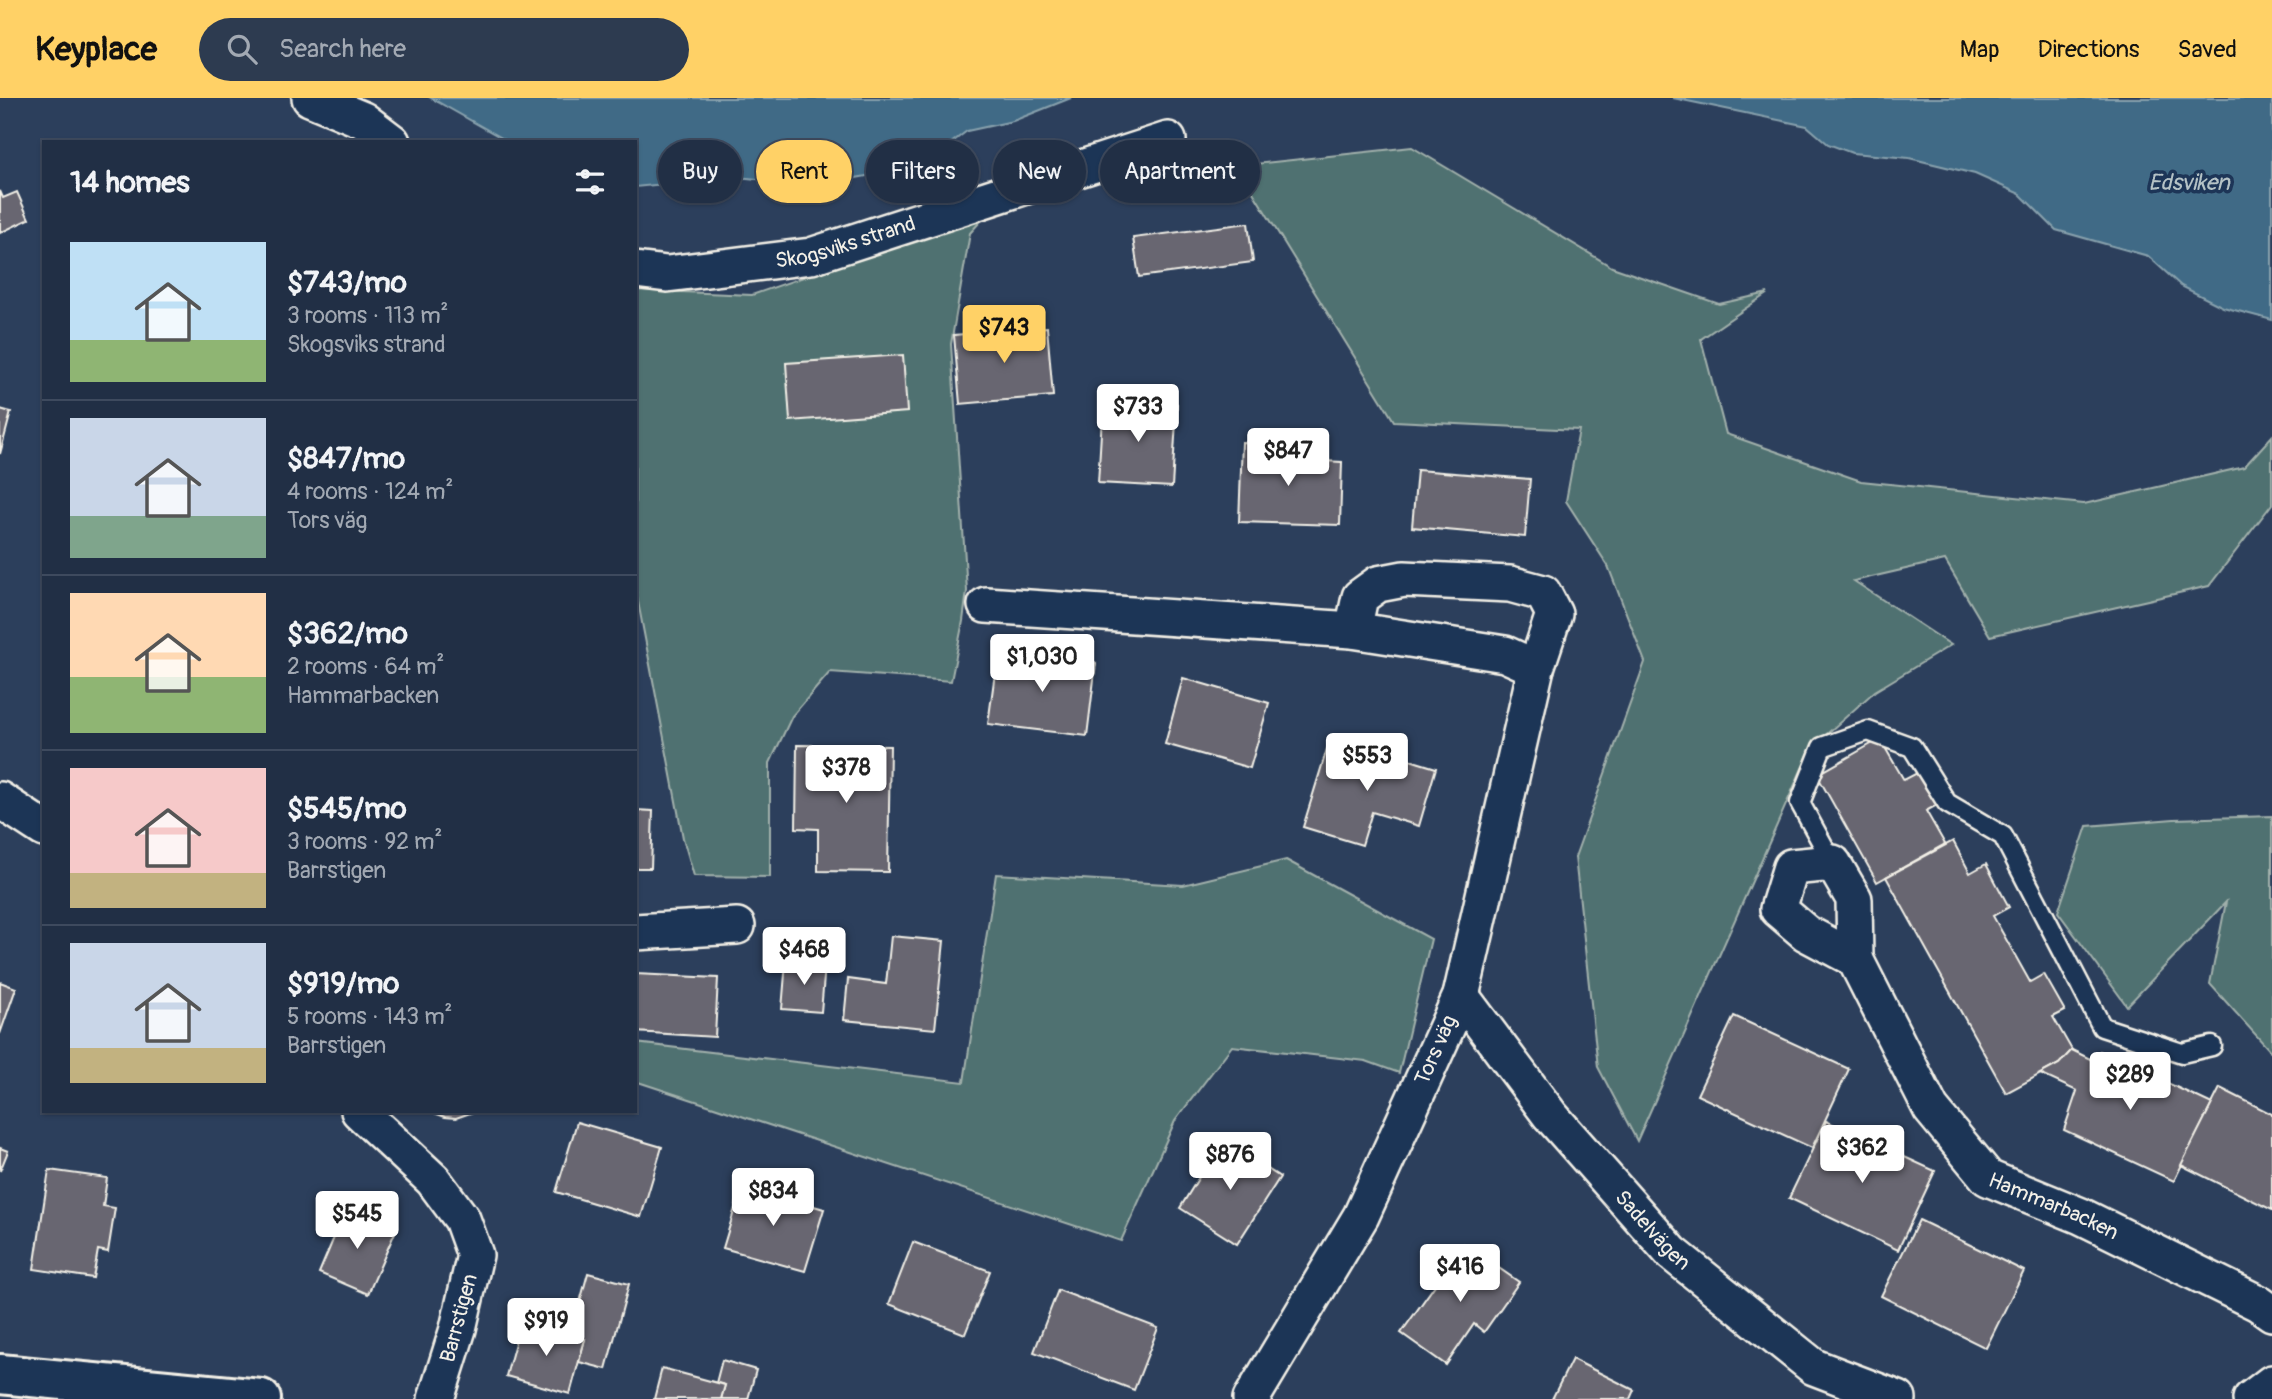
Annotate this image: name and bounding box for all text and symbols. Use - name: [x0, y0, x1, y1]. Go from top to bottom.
- search box: [199, 18, 689, 81]
- text: Keyplace: [35, 29, 157, 70]
- icon: search: [223, 30, 261, 68]
- text: Search here: [279, 33, 406, 65]
- text: Map: [1960, 35, 2000, 64]
- text: Directions: [2038, 35, 2139, 64]
- text: Saved: [2177, 35, 2237, 64]
- chip: Buy: [658, 140, 742, 203]
- chip: Rent: [756, 140, 852, 203]
- chip: Filters: [866, 140, 979, 203]
- chip: New: [993, 140, 1086, 203]
- chip: Apartment: [1100, 140, 1260, 203]
- icon: filters: [571, 163, 609, 201]
- text: 14 homes: [70, 164, 190, 201]
- water label: Edsviken: [2148, 168, 2231, 197]
- street label: Skogsviks strand: [774, 209, 919, 274]
- text: $743/mo: [287, 264, 407, 301]
- icon: home: [126, 270, 210, 354]
- text: 3 rooms · 113 m²: [287, 301, 448, 330]
- pin: $743: [963, 306, 1045, 365]
- text: $743: [979, 313, 1029, 342]
- text: Skogsviks strand: [287, 330, 446, 359]
- pin: $733: [1097, 384, 1179, 444]
- text: $733: [1113, 392, 1163, 421]
- pin: $847: [1247, 428, 1329, 488]
- text: $847: [1263, 436, 1313, 465]
- text: $847/mo: [287, 440, 405, 477]
- icon: home: [126, 446, 210, 530]
- text: 4 rooms · 124 m²: [287, 477, 453, 506]
- text: Tors väg: [287, 506, 367, 535]
- text: $362/mo: [287, 615, 408, 652]
- icon: home: [126, 621, 210, 705]
- pin: $1,030: [985, 634, 1099, 694]
- text: $1,030: [1006, 642, 1078, 671]
- text: 2 rooms · 64 m²: [287, 652, 444, 681]
- text: Hammarbacken: [287, 681, 439, 710]
- pin: $553: [1326, 734, 1408, 793]
- text: $553: [1342, 741, 1392, 770]
- pin: $378: [805, 746, 887, 805]
- text: $378: [821, 753, 871, 782]
- text: $545/mo: [287, 790, 407, 827]
- icon: home: [126, 796, 210, 880]
- text: 3 rooms · 92 m²: [287, 827, 442, 856]
- text: Barrstigen: [287, 856, 386, 885]
- pin: $468: [763, 928, 845, 987]
- text: $468: [779, 935, 829, 964]
- text: $919/mo: [287, 965, 399, 1002]
- icon: home: [126, 971, 210, 1055]
- text: 5 rooms · 143 m²: [287, 1002, 452, 1031]
- street label: Tors väg: [1409, 1011, 1463, 1089]
- text: Barrstigen: [287, 1031, 386, 1060]
- pin: $289: [2089, 1052, 2171, 1112]
- text: $289: [2106, 1060, 2154, 1089]
- pin: $362: [1821, 1126, 1903, 1185]
- pin: $876: [1189, 1132, 1271, 1192]
- text: $362: [1836, 1133, 1888, 1162]
- text: $876: [1205, 1140, 1255, 1169]
- street label: Hammarbacken: [1985, 1166, 2123, 1246]
- pin: $834: [732, 1168, 814, 1228]
- text: $834: [748, 1176, 798, 1205]
- street label: Sadelvägen: [1609, 1184, 1696, 1276]
- pin: $545: [316, 1192, 398, 1251]
- text: $545: [332, 1199, 382, 1228]
- pin: $416: [1419, 1244, 1501, 1304]
- text: $416: [1436, 1252, 1484, 1281]
- street label: Barrstigen: [434, 1271, 484, 1365]
- pin: $919: [505, 1298, 587, 1358]
- text: $919: [523, 1306, 569, 1335]

